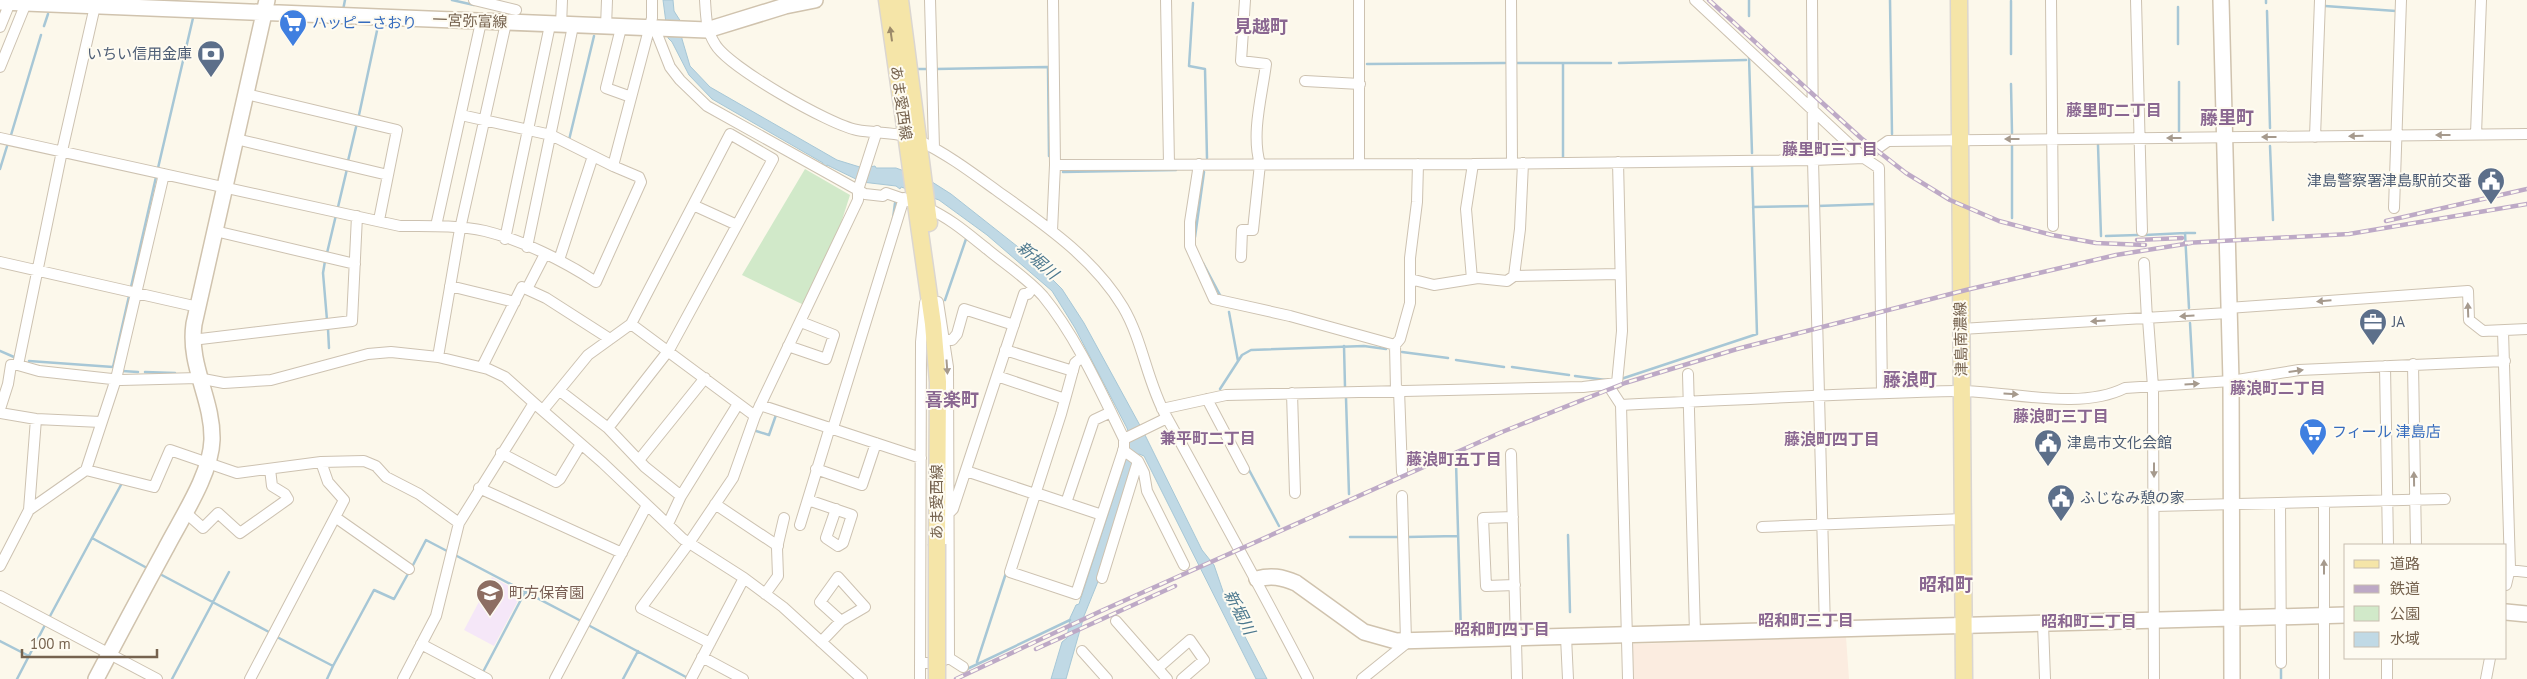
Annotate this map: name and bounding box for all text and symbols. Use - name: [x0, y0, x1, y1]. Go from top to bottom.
- supermarket icon: ハッピーさおり: [278, 8, 308, 47]
- street label: 一宮弥富線: [432, 10, 508, 31]
- place label: ハッピーさおり: [312, 13, 417, 32]
- district label: 見越町: [1234, 15, 1288, 38]
- one-way arrow: [887, 26, 895, 42]
- bank icon: いちい信用金庫: [196, 39, 226, 78]
- place label: いちい信用金庫: [87, 44, 192, 63]
- street label: あま愛西線: [887, 64, 916, 141]
- district label: 藤里町二丁目: [2066, 100, 2162, 120]
- district label: 藤里町: [2200, 106, 2254, 129]
- one-way arrow: [2435, 131, 2451, 139]
- one-way arrow: [2347, 132, 2363, 140]
- one-way arrow: [2261, 133, 2277, 141]
- one-way arrow: [2166, 134, 2182, 142]
- one-way arrow: [2003, 135, 2019, 143]
- district label: 藤里町三丁目: [1782, 139, 1878, 159]
- public building icon: 津島警察署津島駅前交番: [2476, 166, 2506, 205]
- place label: 津島警察署津島駅前交番: [2307, 171, 2472, 190]
- water label: 新堀川: [1013, 237, 1064, 285]
- one-way arrow: [2316, 297, 2332, 305]
- street label: 津島南濃線: [1950, 301, 1971, 377]
- one-way arrow: [2464, 302, 2472, 318]
- office icon: JA: [2358, 307, 2388, 346]
- one-way arrow: [2179, 312, 2195, 320]
- place label: JA: [2391, 312, 2405, 331]
- one-way arrow: [2090, 318, 2106, 326]
- one-way arrow: [944, 360, 952, 376]
- one-way arrow: [2288, 366, 2304, 374]
- district label: 藤浪町: [1883, 368, 1937, 391]
- district label: 藤浪町二丁目: [2230, 378, 2326, 398]
- one-way arrow: [2184, 379, 2200, 387]
- district label: 喜楽町: [925, 388, 979, 411]
- one-way arrow: [2003, 391, 2019, 399]
- district label: 藤浪町三丁目: [2013, 406, 2109, 426]
- supermarket icon: フィール 津島店: [2298, 417, 2328, 456]
- place label: フィール 津島店: [2332, 422, 2441, 441]
- district label: 兼平町二丁目: [1160, 428, 1256, 448]
- public building icon: 津島市文化会館: [2033, 428, 2063, 467]
- district label: 藤浪町四丁目: [1784, 429, 1880, 449]
- place label: 津島市文化会館: [2067, 433, 2172, 452]
- district label: 藤浪町五丁目: [1406, 449, 1502, 469]
- one-way arrow: [2150, 463, 2158, 479]
- street label: あま愛西線: [927, 464, 946, 540]
- one-way arrow: [2410, 471, 2418, 487]
- public building icon: ふじなみ憩の家: [2046, 483, 2076, 522]
- place label: ふじなみ憩の家: [2080, 488, 2185, 507]
- legend: [2344, 544, 2507, 659]
- text: 道路: [2390, 554, 2420, 573]
- one-way arrow: [2320, 559, 2328, 575]
- district label: 昭和町: [1919, 573, 1973, 596]
- school or university icon: 町方保育園: [475, 578, 505, 617]
- text: 鉄道: [2390, 579, 2420, 598]
- place label: 町方保育園: [509, 583, 584, 602]
- water label: 新堀川: [1220, 586, 1261, 640]
- text: 公園: [2390, 604, 2420, 623]
- district label: 昭和町三丁目: [1758, 610, 1854, 630]
- district label: 昭和町二丁目: [2041, 611, 2137, 631]
- district label: 昭和町四丁目: [1454, 619, 1550, 639]
- scale bar: [22, 626, 158, 658]
- text: 水域: [2390, 629, 2420, 648]
- text: 100 m: [30, 634, 71, 653]

